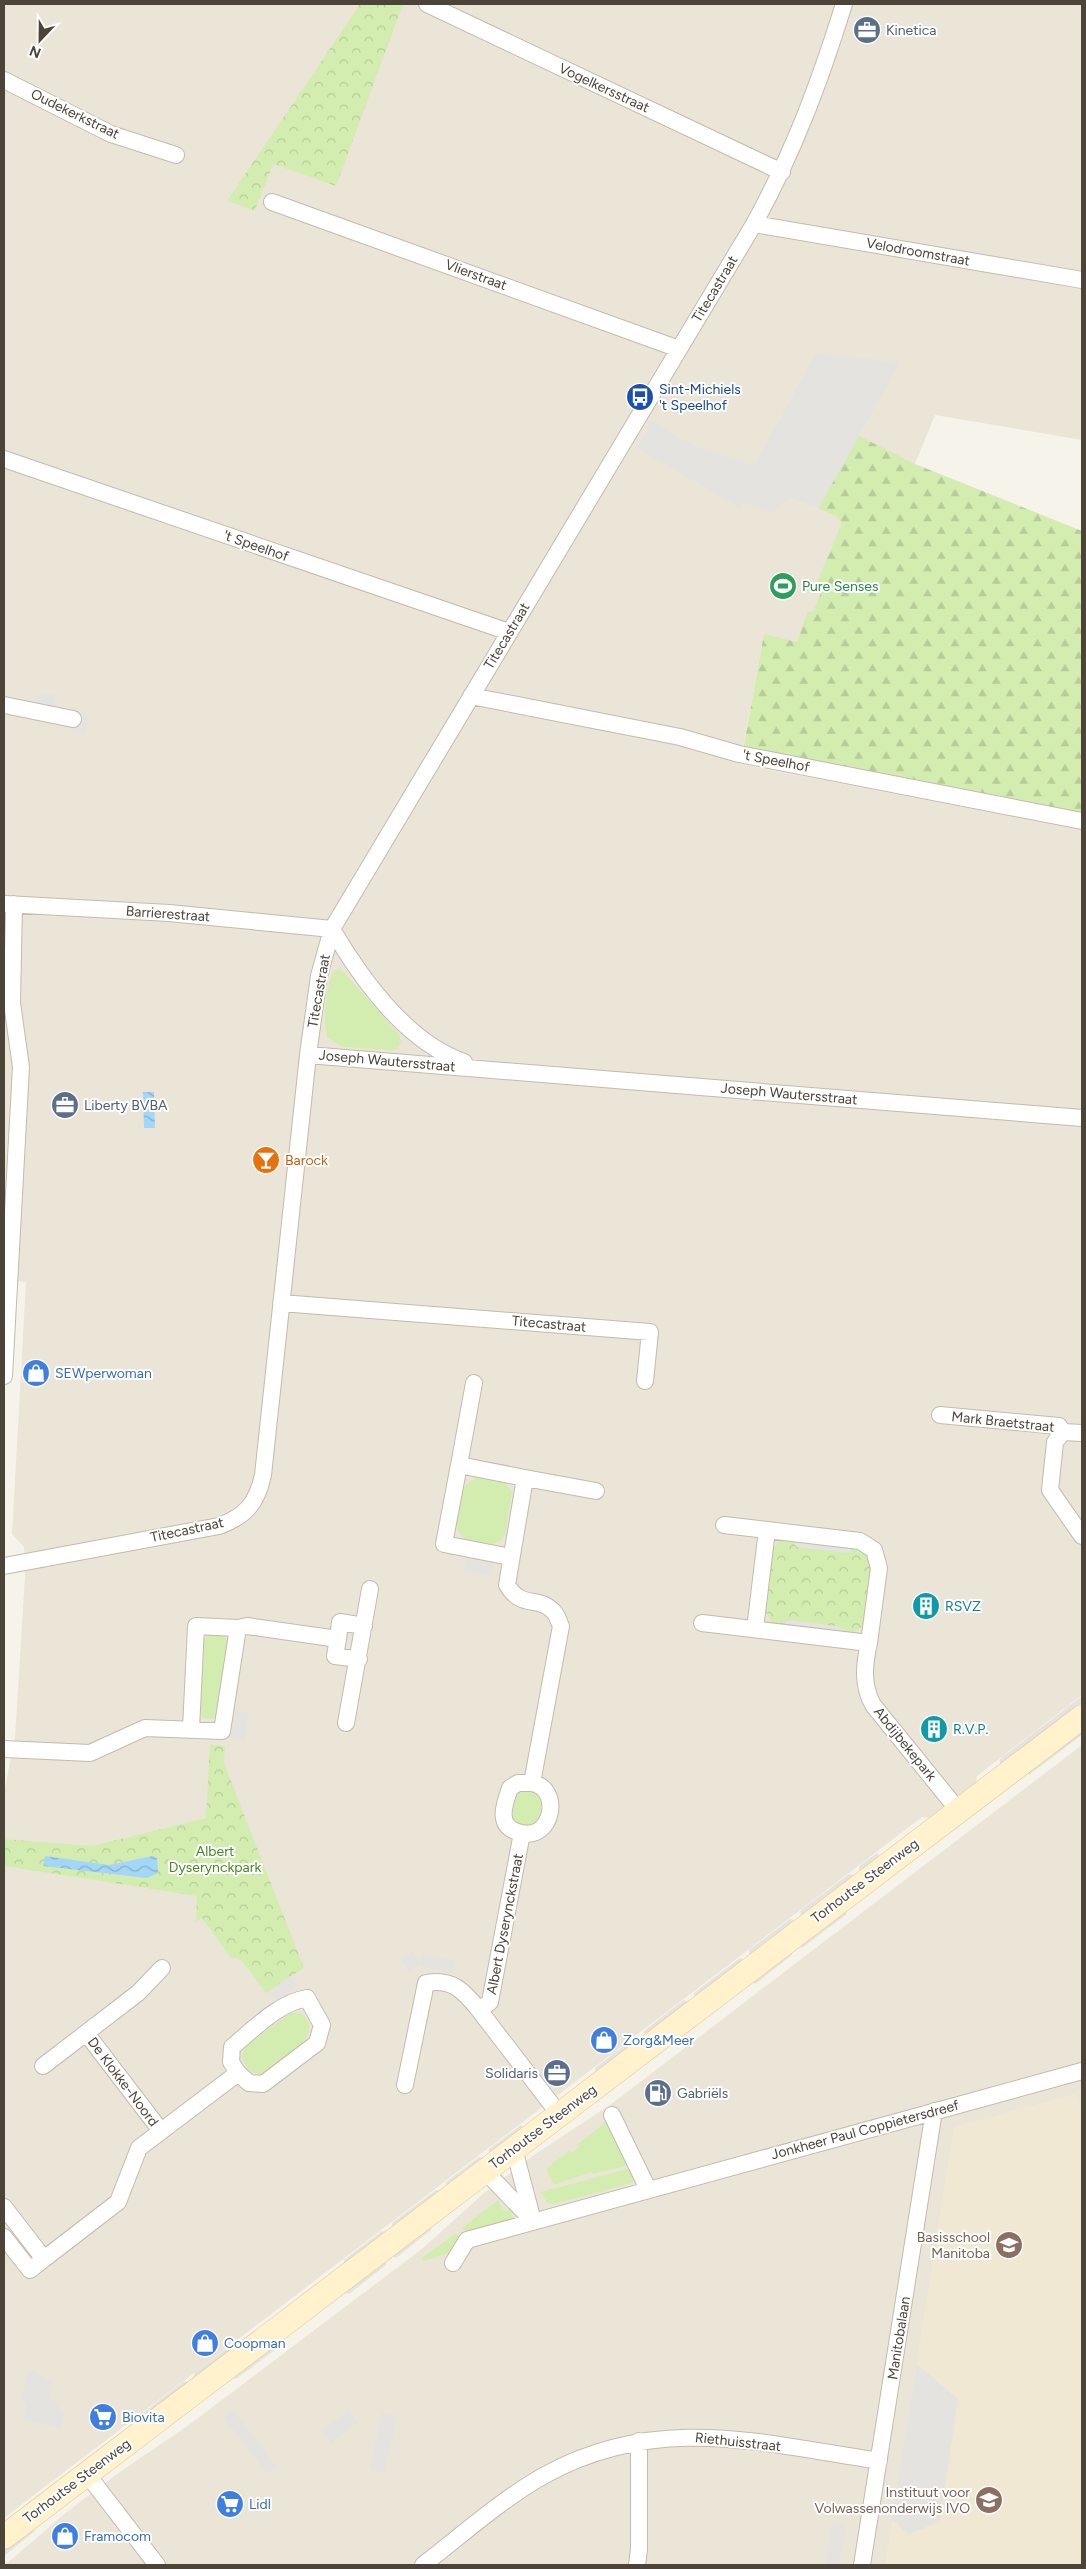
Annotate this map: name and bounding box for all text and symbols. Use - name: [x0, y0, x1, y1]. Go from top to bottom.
- north arrow: [15, 15, 65, 65]
- office icon: Kinetica: [852, 15, 882, 45]
- place label: Kinetica: [886, 22, 937, 39]
- text: N: [27, 42, 44, 61]
- street label: Vogelkersstraat: [556, 60, 652, 116]
- street label: Oudekerkstraat: [28, 85, 122, 143]
- street label: Velodroomstraat: [865, 234, 971, 270]
- street label: Titecastraat: [688, 253, 742, 325]
- street label: Vlierstraat: [443, 256, 509, 294]
- place label: Sint-Michiels 't Speelhof: [659, 381, 741, 414]
- bus stop icon: Sint-Michiels 't Speelhof: [625, 382, 655, 412]
- street label: 't Speelhof: [221, 527, 292, 565]
- sports icon: Pure Senses: [768, 571, 798, 601]
- place label: Pure Senses: [802, 578, 878, 595]
- street label: Titecastraat: [480, 600, 534, 672]
- street label: 't Speelhof: [741, 746, 812, 776]
- street label: Barrierestraat: [125, 903, 211, 925]
- street label: Titecastraat: [304, 953, 334, 1029]
- street label: Joseph Wautersstraat: [318, 1047, 456, 1075]
- street label: Joseph Wautersstraat: [720, 1080, 858, 1108]
- office icon: Liberty BVBA: [50, 1090, 80, 1120]
- place label: Liberty BVBA: [84, 1097, 168, 1114]
- bar icon: Barock: [251, 1145, 281, 1175]
- place label: Barock: [285, 1152, 328, 1169]
- street label: Titecastraat: [511, 1312, 587, 1336]
- shop icon: SEWperwoman: [21, 1358, 51, 1388]
- place label: SEWperwoman: [55, 1365, 152, 1382]
- street label: Mark Braetstraat: [951, 1408, 1055, 1436]
- street label: Titecastraat: [149, 1514, 225, 1546]
- building icon: RSVZ: [911, 1591, 941, 1621]
- place label: RSVZ: [945, 1598, 981, 1615]
- street label: Abdijbekepark: [870, 1704, 940, 1784]
- building icon: R.V.P.: [919, 1714, 949, 1744]
- place label: R.V.P.: [953, 1721, 988, 1738]
- street label: Torhoutse Steenweg: [808, 1835, 922, 1927]
- park label: Albert Dyserynckpark: [169, 1843, 261, 1876]
- street label: Albert Dyserynckstraat: [483, 1852, 527, 1996]
- shop icon: Zorg&Meer: [589, 2025, 619, 2055]
- place label: Zorg&Meer: [623, 2032, 694, 2049]
- street label: De Klokke-Noord: [84, 2034, 162, 2130]
- office icon: Solidaris: [542, 2058, 572, 2088]
- place label: Solidaris: [485, 2065, 538, 2082]
- fuel station icon: Gabriëls: [643, 2078, 673, 2108]
- street label: Torhoutse Steenweg: [486, 2081, 600, 2173]
- place label: Gabriëls: [677, 2085, 728, 2102]
- street label: Jonkheer Paul Coppietersdreef: [769, 2096, 962, 2163]
- place label: Basisschool Manitoba: [917, 2229, 990, 2262]
- school or university icon: Basisschool Manitoba: [994, 2230, 1024, 2260]
- street label: Manitobalaan: [884, 2295, 914, 2381]
- shop icon: Coopman: [190, 2328, 220, 2358]
- place label: Coopman: [224, 2335, 286, 2352]
- supermarket icon: Biovita: [88, 2402, 118, 2432]
- place label: Biovita: [122, 2409, 165, 2426]
- street label: Riethuisstraat: [694, 2429, 782, 2455]
- street label: Torhoutse Steenweg: [20, 2435, 134, 2527]
- place label: Instituut voor Volwassenonderwijs IVO: [814, 2484, 970, 2517]
- school or university icon: Instituut voor Volwassenonderwijs IVO: [974, 2485, 1004, 2515]
- supermarket icon: Lidl: [215, 2489, 245, 2519]
- place label: Lidl: [249, 2496, 271, 2513]
- shop icon: Framocom: [50, 2521, 80, 2551]
- place label: Framocom: [84, 2528, 151, 2545]

